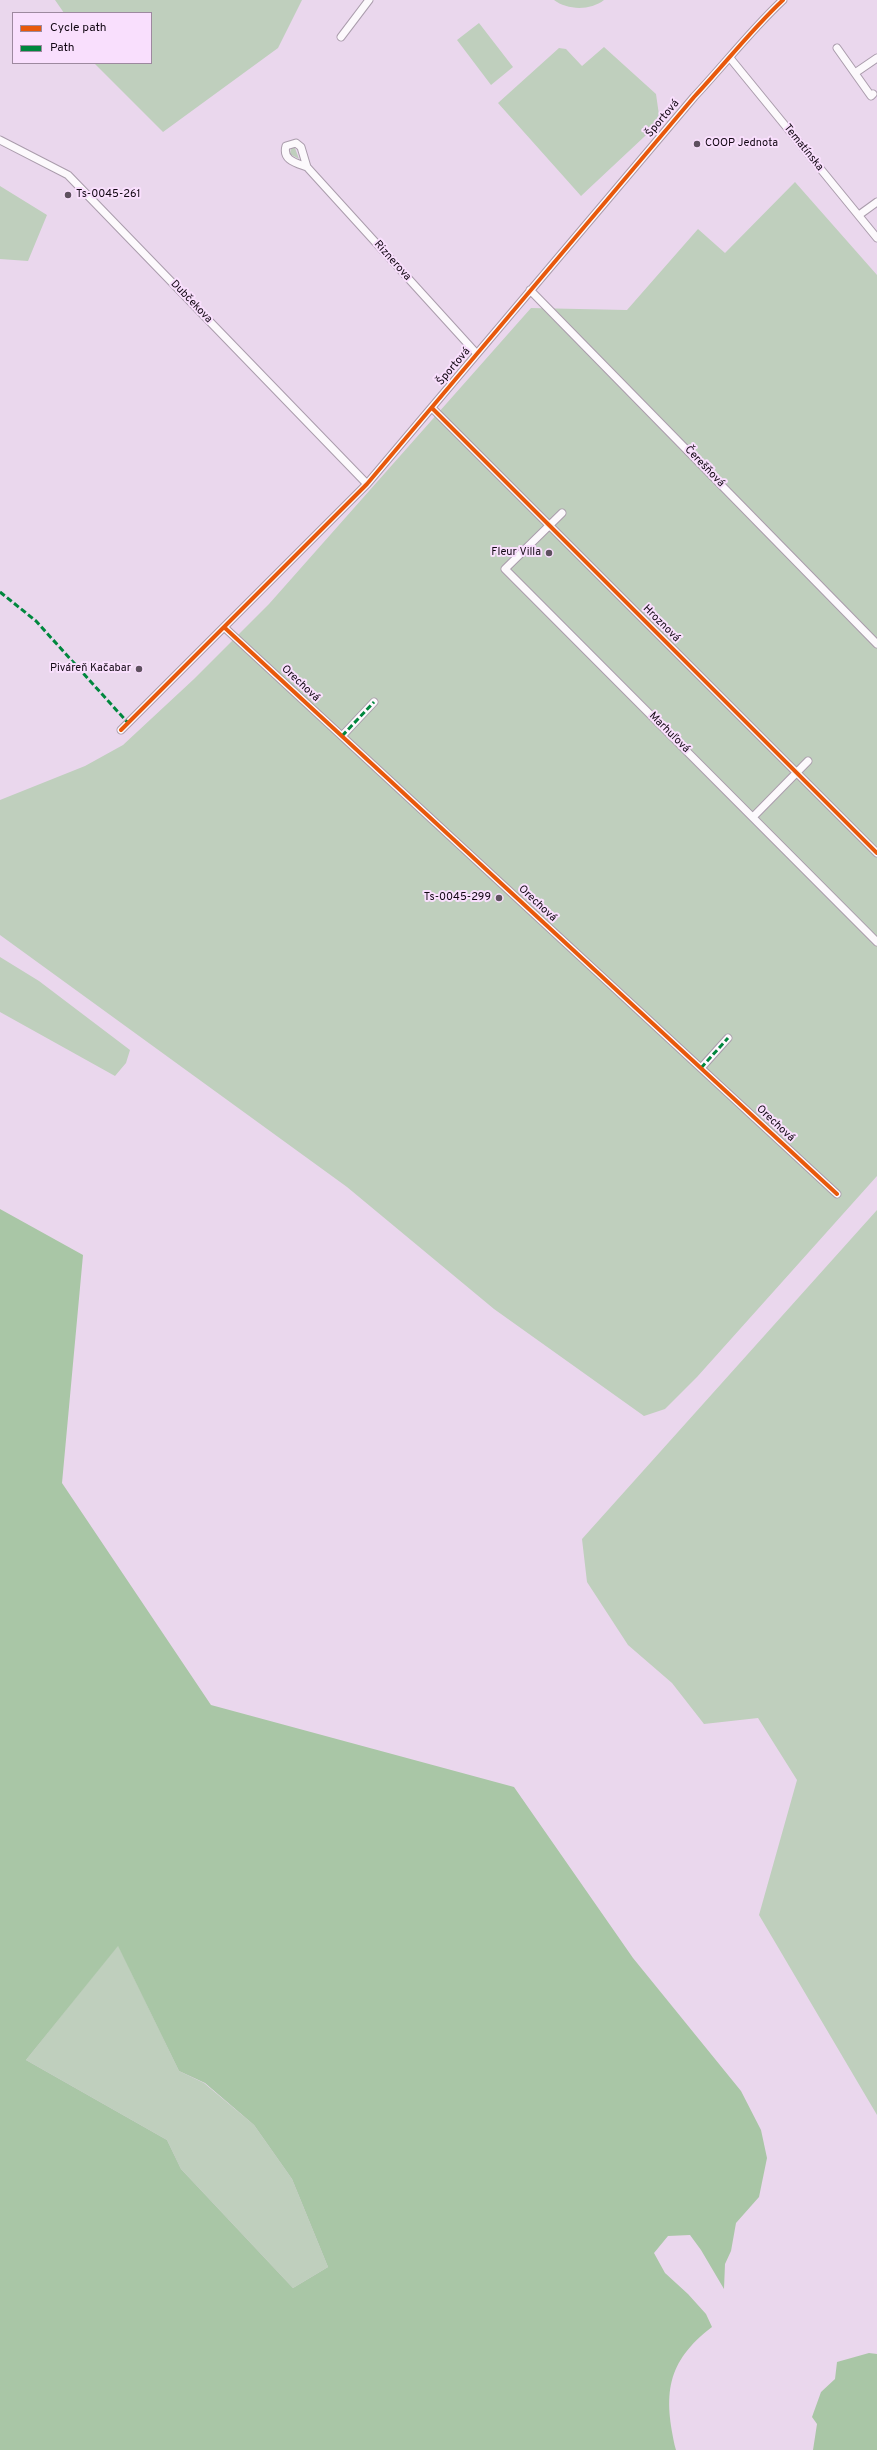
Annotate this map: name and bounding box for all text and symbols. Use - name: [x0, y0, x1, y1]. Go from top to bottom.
- legend: [12, 12, 152, 64]
- text: Cycle path: [50, 20, 107, 36]
- text: Path: [50, 40, 75, 56]
- street label: Športová: [643, 98, 683, 140]
- street label: Tematínska: [780, 122, 826, 174]
- place label: COOP Jednota: [705, 137, 778, 151]
- marker: COOP Jednota: [692, 139, 702, 149]
- place label: Ts-0045-261: [76, 188, 141, 202]
- marker: Ts-0045-261: [63, 190, 73, 200]
- street label: Riznerova: [371, 238, 413, 284]
- street label: Dubčekova: [167, 278, 215, 326]
- street label: Športová: [434, 346, 474, 388]
- street label: Čerešňová: [681, 444, 727, 490]
- place label: Fleur Villa: [491, 546, 541, 560]
- marker: Fleur Villa: [544, 548, 554, 558]
- street label: Hroznová: [640, 603, 682, 645]
- place label: Piváreň Kačabar: [50, 662, 131, 676]
- street label: Orechová: [278, 663, 322, 705]
- marker: Piváreň Kačabar: [134, 664, 144, 674]
- street label: Marhuľová: [646, 710, 692, 756]
- street label: Orechová: [515, 883, 559, 925]
- place label: Ts-0045-299: [424, 891, 491, 905]
- marker: Ts-0045-299: [494, 893, 504, 903]
- street label: Orechová: [753, 1103, 797, 1145]

